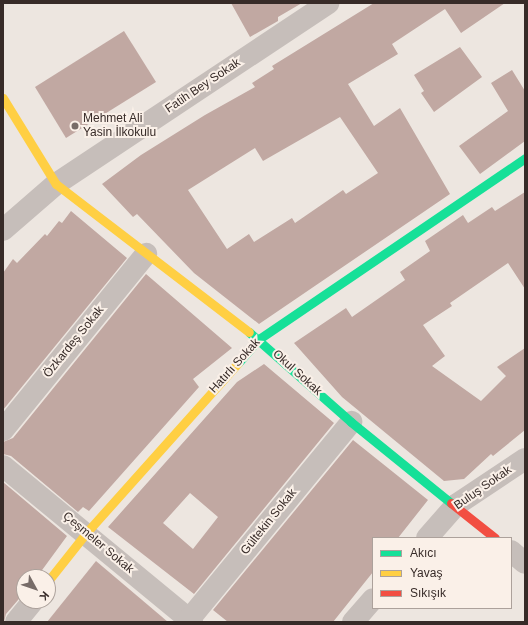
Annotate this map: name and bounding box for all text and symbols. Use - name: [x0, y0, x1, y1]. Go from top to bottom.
- street label: Fatih Bey Sokak: [163, 56, 243, 116]
- place label: Mehmet Ali Yasin İlkokulu: [83, 112, 156, 140]
- marker: Mehmet Ali Yasin İlkokulu: [70, 121, 80, 131]
- street label: Özkardeş Sokak: [41, 303, 107, 381]
- street label: Hatırlı Sokak: [207, 336, 263, 396]
- street label: Okul Sokak: [269, 347, 325, 399]
- street label: Buluş Sokak: [452, 463, 514, 513]
- street label: Gültekin Sokak: [238, 486, 300, 558]
- street label: Çeşmeler Sokak: [60, 509, 136, 577]
- legend: [372, 537, 512, 609]
- text: Akıcı: [410, 546, 437, 560]
- text: Yavaş: [410, 566, 442, 580]
- north arrow: [16, 569, 56, 609]
- text: Sıkışık: [410, 586, 446, 600]
- text: K: [37, 589, 52, 603]

